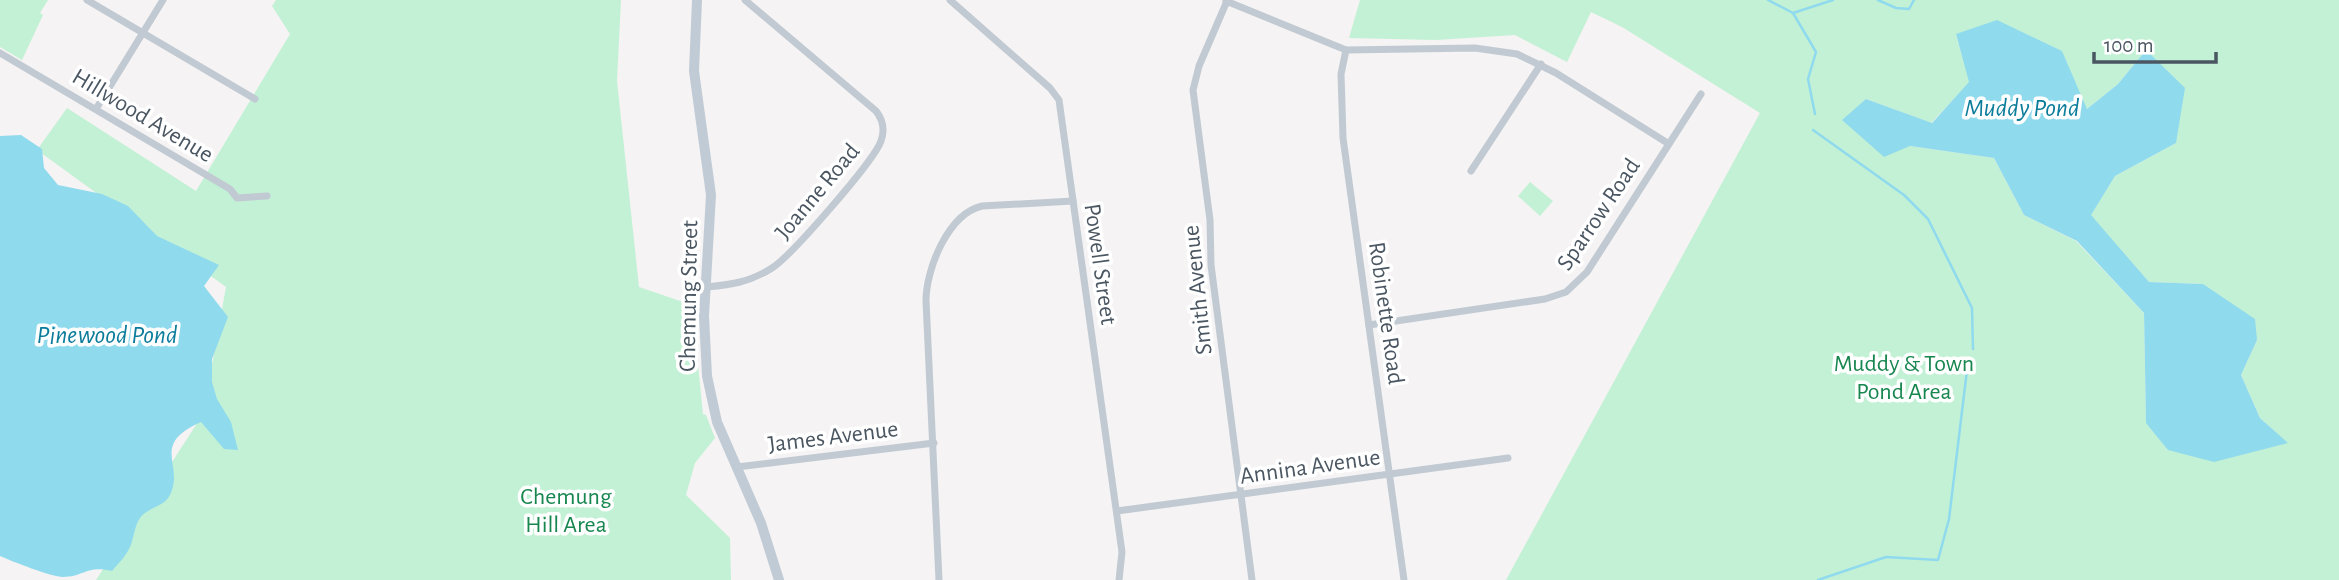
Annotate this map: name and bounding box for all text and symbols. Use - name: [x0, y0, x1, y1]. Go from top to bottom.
- scale bar: [2094, 21, 2216, 65]
- text: 100 m: [2104, 35, 2154, 56]
- street label: Hillwood Avenue: [68, 64, 217, 167]
- water label: Muddy Pond: [1965, 95, 2080, 121]
- street label: Joanne Road: [771, 139, 865, 244]
- street label: Sparrow Road: [1553, 154, 1645, 275]
- street label: Powell Street: [1080, 202, 1120, 327]
- street label: Chemung Street: [676, 220, 702, 372]
- street label: Smith Avenue: [1179, 224, 1217, 356]
- street label: Robinette Road: [1364, 240, 1408, 386]
- water label: Pinewood Pond: [37, 322, 178, 348]
- park label: Muddy & Town Pond Area: [1834, 352, 1974, 404]
- street label: James Avenue: [767, 417, 900, 457]
- street label: Annina Avenue: [1238, 445, 1382, 489]
- park label: Chemung Hill Area: [520, 485, 612, 537]

